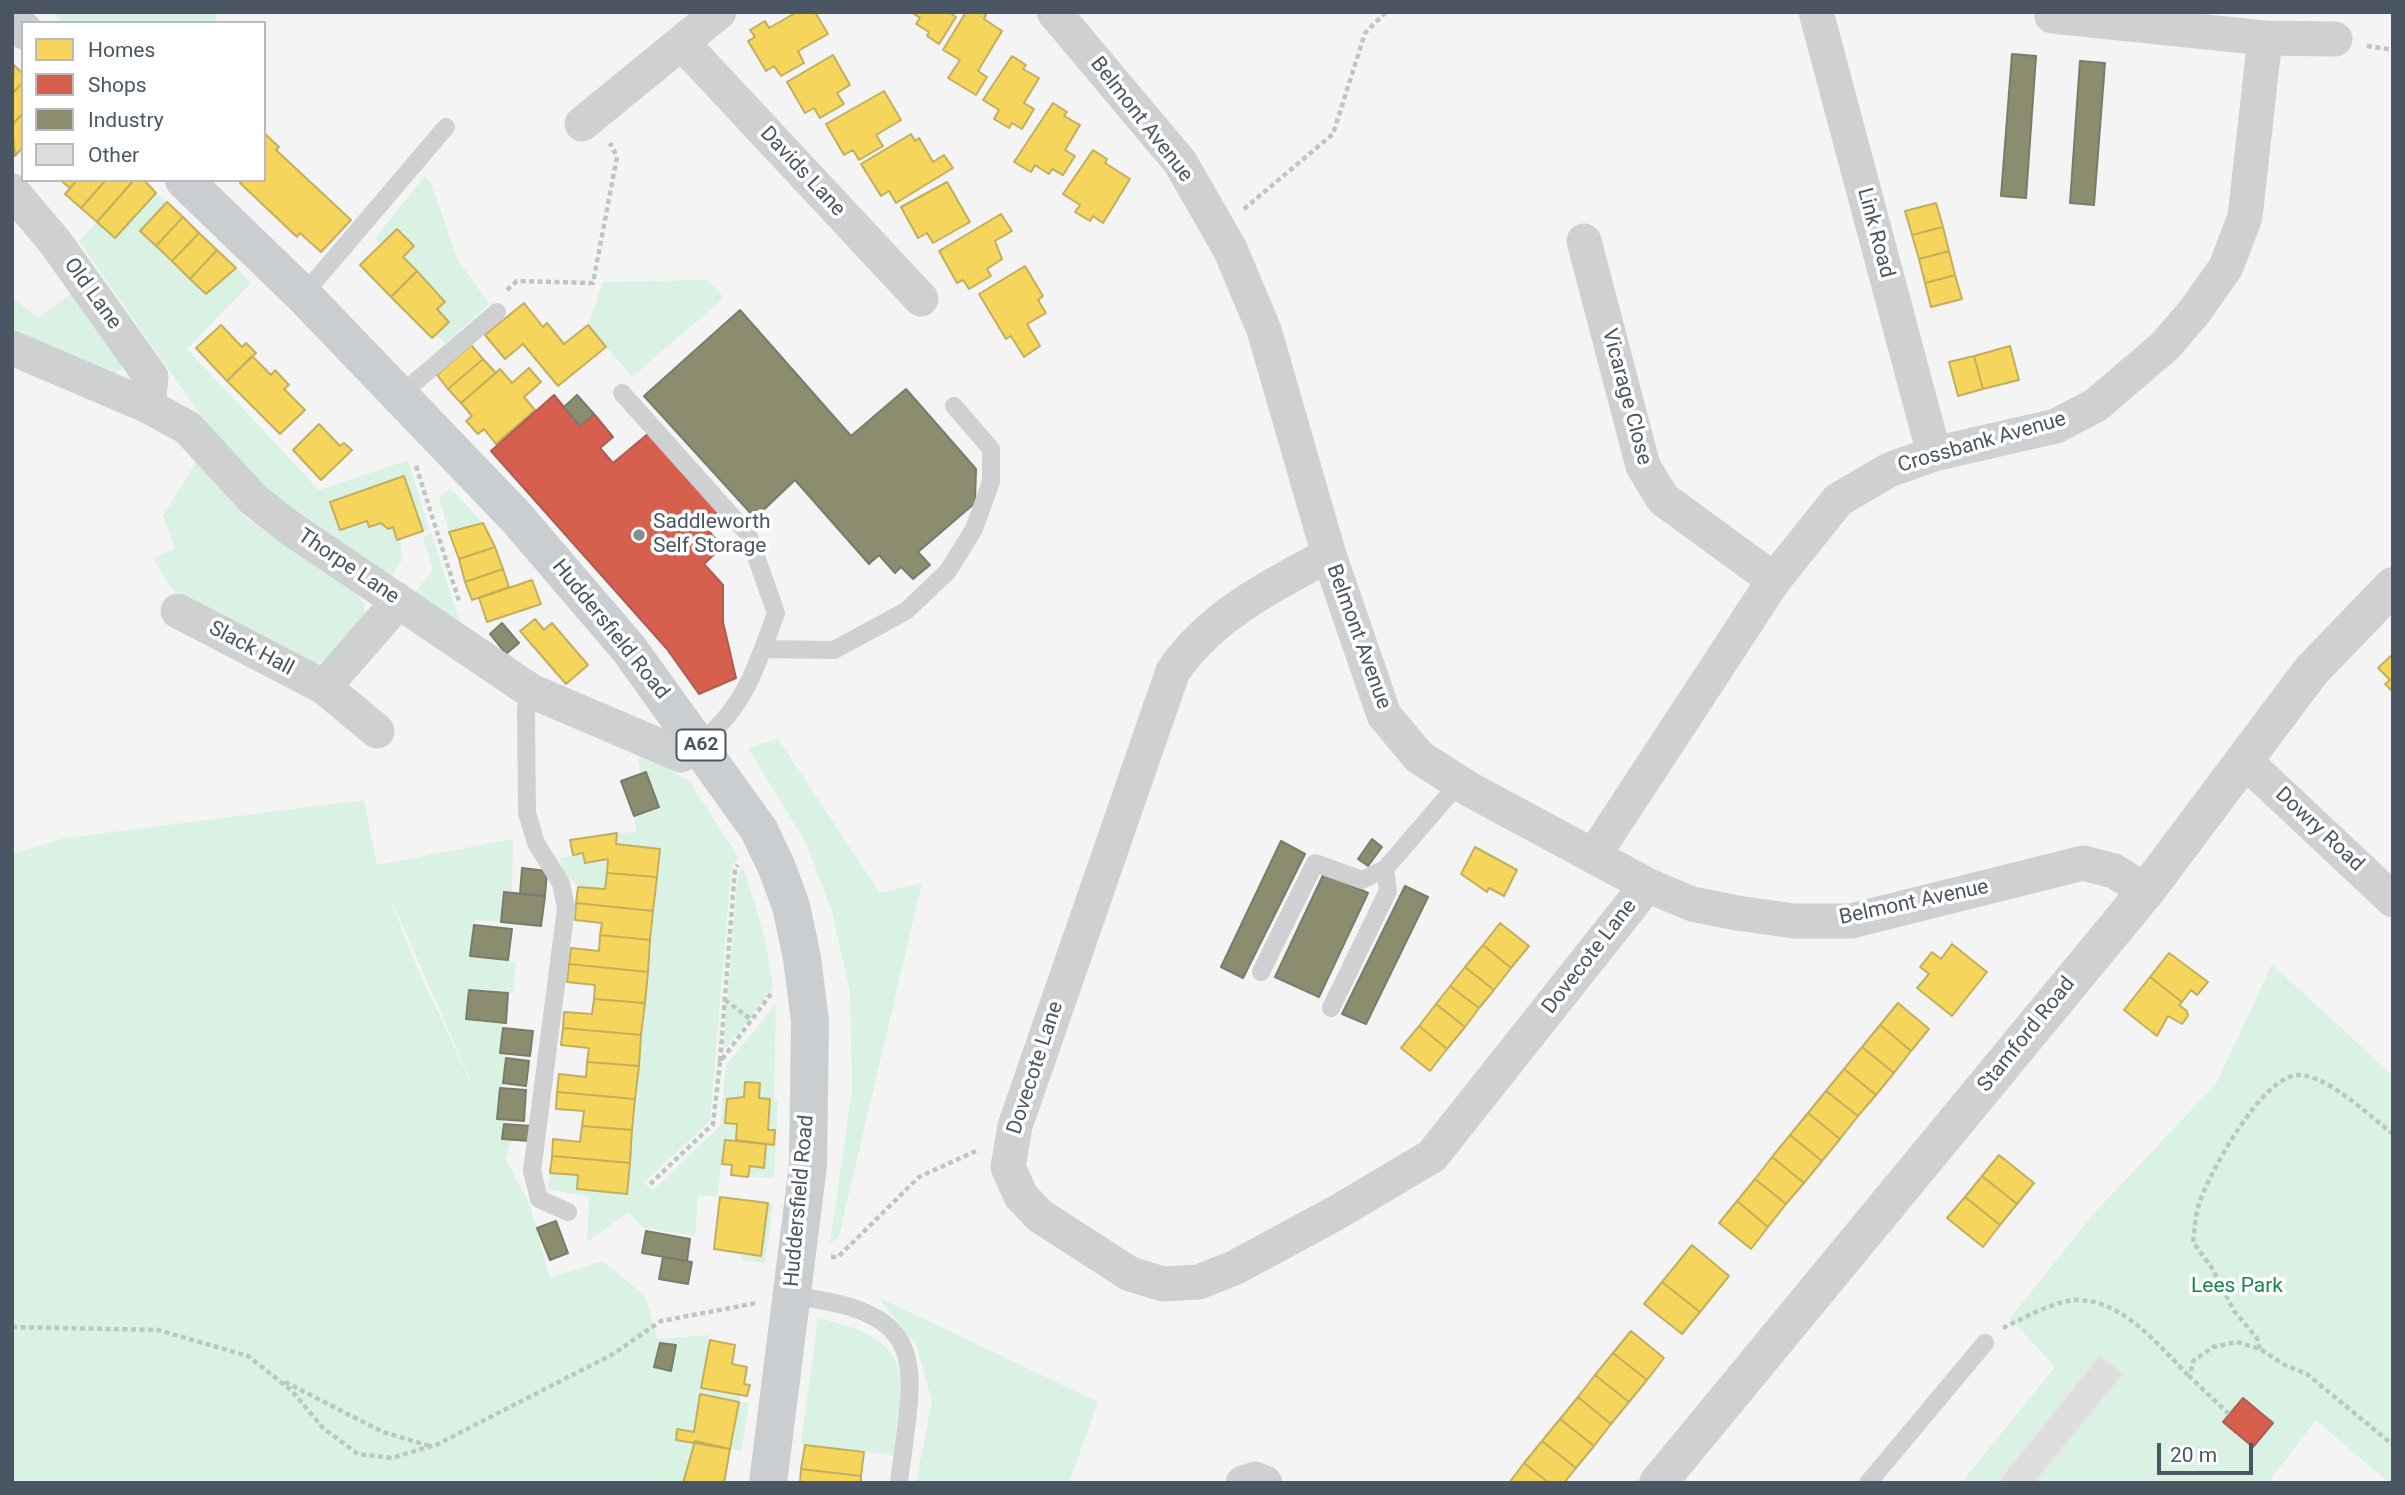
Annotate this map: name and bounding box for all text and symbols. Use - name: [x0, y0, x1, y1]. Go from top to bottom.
- legend: [21, 21, 266, 182]
- text: Homes: [88, 38, 155, 62]
- street label: Belmont Avenue: [1084, 52, 1198, 188]
- text: Shops: [88, 73, 147, 97]
- text: Industry: [88, 108, 164, 132]
- street label: Davids Lane: [754, 122, 850, 222]
- text: Other: [88, 143, 139, 167]
- street label: Link Road: [1851, 185, 1899, 281]
- street label: Old Lane: [58, 253, 126, 335]
- street label: Vicarage Close: [1596, 326, 1656, 468]
- street label: Crossbank Avenue: [1895, 407, 2069, 479]
- place label: Saddleworth Self Storage: [653, 510, 771, 560]
- street label: Thorpe Lane: [293, 524, 403, 610]
- marker: Saddleworth Self Storage: [631, 527, 647, 543]
- street label: Huddersfield Road: [546, 555, 674, 705]
- street label: Belmont Avenue: [1320, 561, 1396, 713]
- street label: Slack Hall: [204, 616, 298, 682]
- road number: A62: [676, 730, 726, 760]
- street label: Dowry Road: [2269, 783, 2369, 877]
- street label: Belmont Avenue: [1837, 875, 1991, 931]
- street label: Dovecote Lane: [1537, 895, 1643, 1019]
- street label: Stamford Road: [1973, 972, 2081, 1098]
- street label: Dovecote Lane: [1003, 998, 1069, 1138]
- street label: Huddersfield Road: [780, 1114, 820, 1288]
- park label: Lees Park: [2191, 1274, 2283, 1300]
- scale bar: [2160, 1428, 2256, 1472]
- text: 20 m: [2170, 1443, 2217, 1467]

